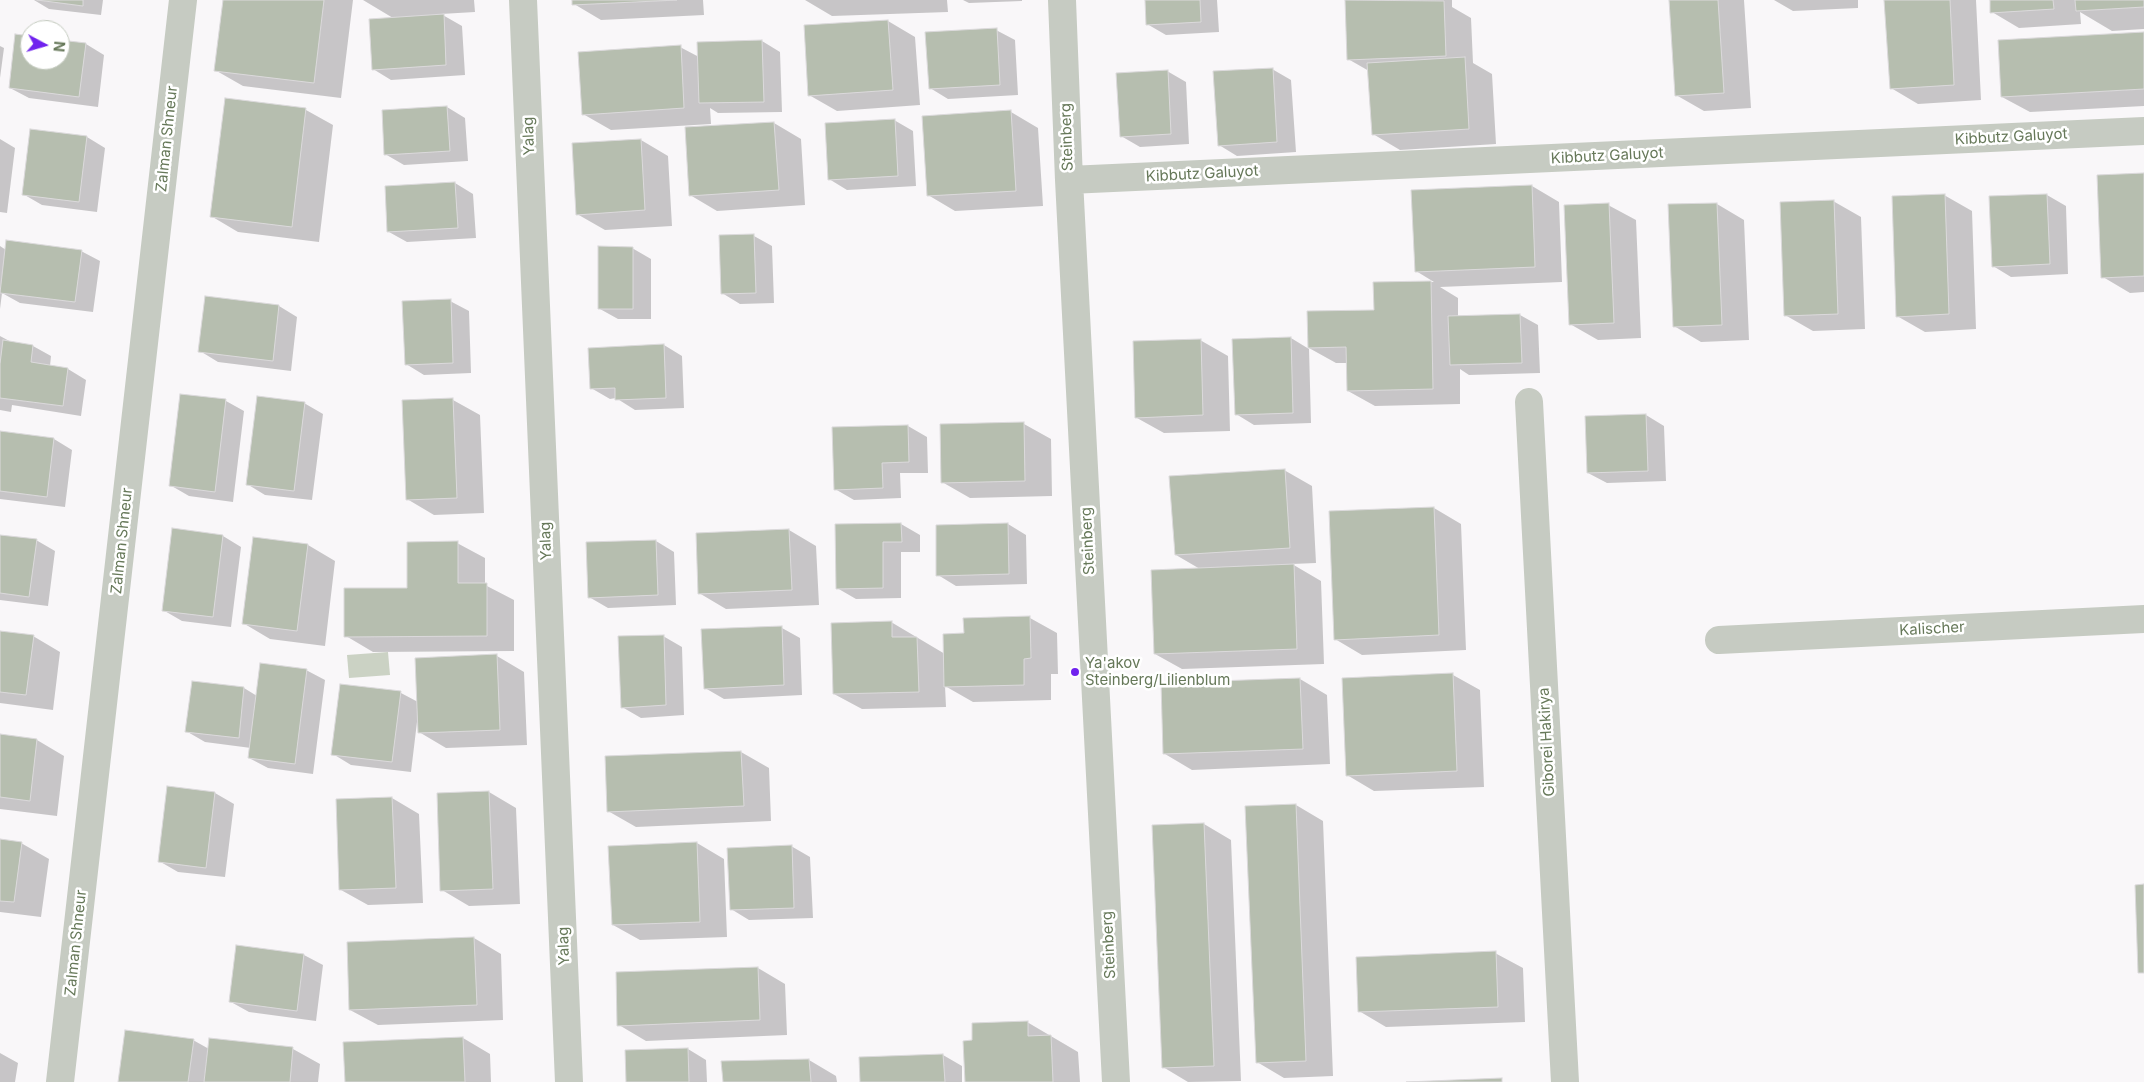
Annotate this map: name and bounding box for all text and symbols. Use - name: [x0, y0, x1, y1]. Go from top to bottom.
- north arrow: [20, 20, 70, 70]
- text: N: [50, 40, 68, 53]
- street label: Zalman Shneur: [152, 85, 182, 193]
- street label: Steinberg: [1057, 103, 1077, 171]
- street label: Yalag: [519, 116, 539, 156]
- street label: Kibbutz Galuyot: [1954, 125, 2068, 149]
- street label: Kibbutz Galuyot: [1550, 144, 1664, 168]
- street label: Kibbutz Galuyot: [1145, 162, 1259, 186]
- street label: Zalman Shneur: [107, 487, 137, 595]
- street label: Steinberg: [1077, 506, 1099, 576]
- street label: Yalag: [536, 521, 556, 561]
- street label: Kalischer: [1899, 618, 1965, 640]
- place label: Ya'akov Steinberg/Lilienblum: [1085, 654, 1230, 689]
- marker: Ya'akov Steinberg/Lilienblum: [1069, 666, 1081, 678]
- street label: Giborei Hakirya: [1535, 687, 1559, 797]
- street label: Zalman Shneur: [61, 889, 91, 997]
- street label: Steinberg: [1098, 910, 1120, 980]
- street label: Yalag: [554, 926, 574, 966]

